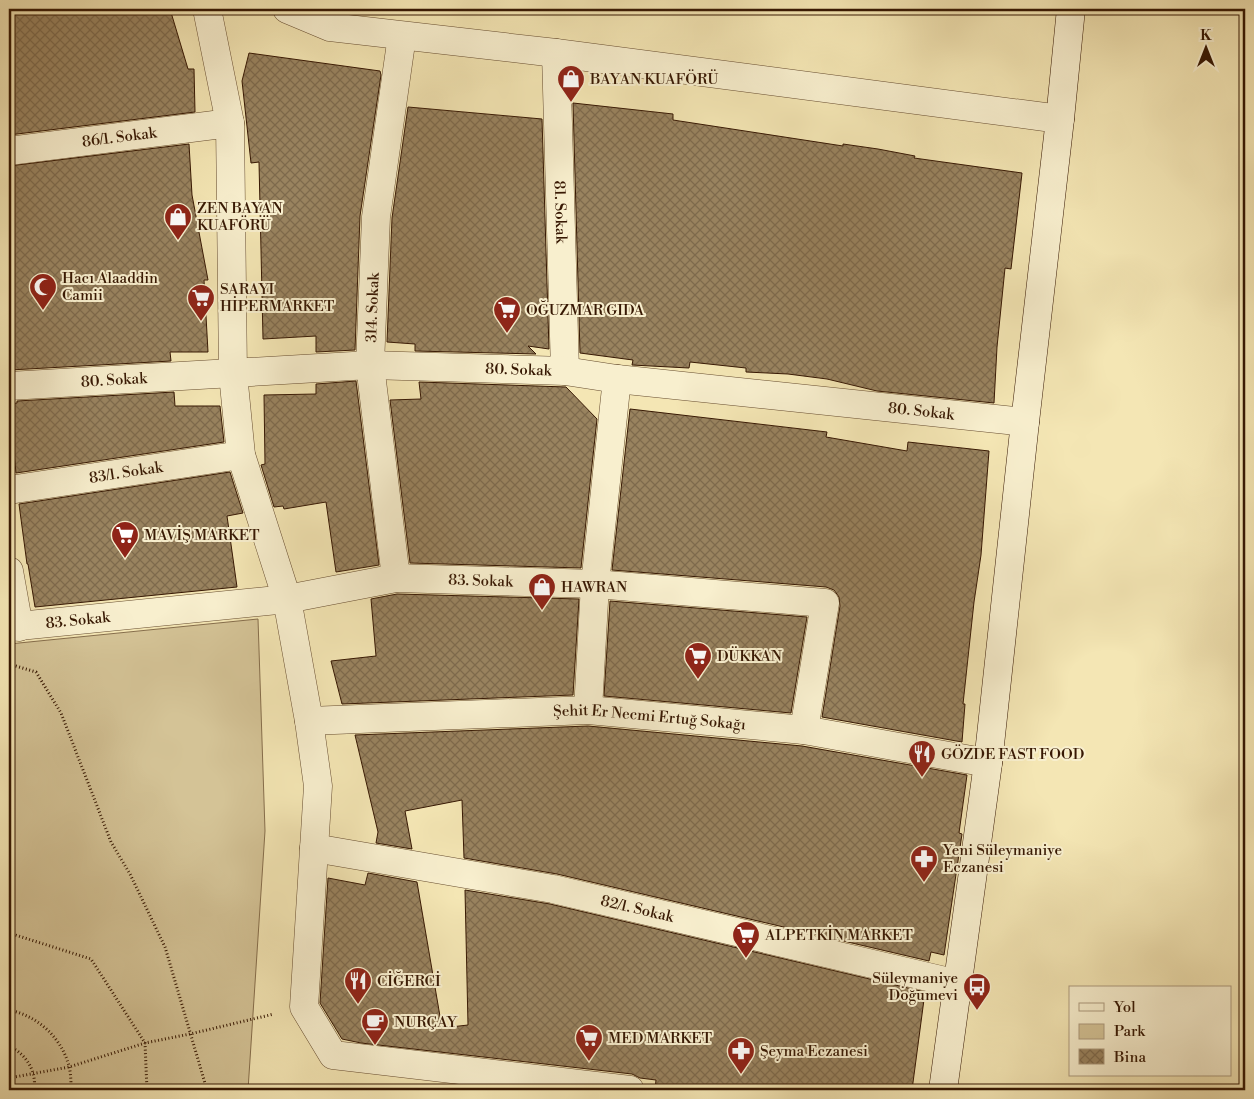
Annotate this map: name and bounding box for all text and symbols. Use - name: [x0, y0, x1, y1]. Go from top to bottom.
- north arrow: [1182, 22, 1232, 72]
- text: K: [1200, 27, 1212, 45]
- shop icon: BAYAN KUAFÖRÜ: [556, 64, 586, 103]
- place label: BAYAN KUAFÖRÜ: [589, 69, 718, 89]
- street label: 86/1. Sokak: [81, 123, 159, 151]
- street label: 81. Sokak: [550, 180, 571, 245]
- place label: ZEN BAYAN KUAFÖRÜ: [197, 199, 283, 235]
- shop icon: ZEN BAYAN KUAFÖRÜ: [163, 202, 193, 241]
- place label: Hacı Alaaddin Camii: [62, 269, 158, 305]
- street label: 314. Sokak: [361, 271, 383, 343]
- mosque icon: Hacı Alaaddin Camii: [28, 272, 58, 311]
- place label: SARAYI HİPERMARKET: [220, 280, 335, 316]
- supermarket icon: SARAYI HİPERMARKET: [186, 283, 216, 322]
- supermarket icon: OĞUZMAR GIDA: [492, 295, 522, 334]
- place label: OĞUZMAR GIDA: [526, 300, 645, 320]
- street label: 80. Sokak: [485, 359, 553, 380]
- street label: 80. Sokak: [80, 368, 149, 391]
- street label: 80. Sokak: [887, 398, 956, 424]
- street label: 83/1. Sokak: [87, 457, 165, 487]
- supermarket icon: MAVİŞ MARKET: [110, 520, 140, 559]
- place label: MAVİŞ MARKET: [144, 525, 260, 545]
- street label: 83. Sokak: [448, 570, 514, 591]
- shop icon: HAWRAN: [527, 572, 557, 611]
- place label: HAWRAN: [561, 578, 627, 597]
- street label: 83. Sokak: [44, 607, 112, 633]
- supermarket icon: DÜKKAN: [683, 641, 713, 680]
- place label: DÜKKAN: [717, 646, 782, 666]
- street label: Şehit Er Necmi Ertuğ Sokağı: [553, 700, 747, 734]
- restaurant icon: GÖZDE FAST FOOD: [907, 739, 937, 778]
- place label: GÖZDE FAST FOOD: [941, 744, 1084, 764]
- place label: Yeni Süleymaniye Eczanesi: [942, 841, 1062, 877]
- pharmacy icon: Yeni Süleymaniye Eczanesi: [909, 844, 939, 883]
- street label: 82/1. Sokak: [599, 891, 677, 927]
- supermarket icon: ALPETKİN MARKET: [731, 920, 761, 959]
- place label: ALPETKİN MARKET: [764, 925, 913, 945]
- restaurant icon: CİĞERCİ: [343, 966, 373, 1005]
- place label: Süleymaniye Doğumevi: [872, 969, 958, 1005]
- place label: CİĞERCİ: [377, 971, 441, 991]
- bus stop icon: Süleymaniye Doğumevi: [962, 972, 992, 1011]
- legend: [1069, 986, 1232, 1076]
- text: Yol: [1113, 998, 1136, 1017]
- cafe icon: NURÇAY: [360, 1007, 390, 1046]
- place label: NURÇAY: [394, 1013, 458, 1032]
- text: Park: [1114, 1022, 1146, 1041]
- supermarket icon: MED MARKET: [574, 1023, 604, 1062]
- place label: MED MARKET: [608, 1029, 712, 1048]
- pharmacy icon: Şeyma Eczanesi: [726, 1036, 756, 1075]
- place label: Şeyma Eczanesi: [760, 1042, 868, 1061]
- text: Bina: [1113, 1048, 1146, 1067]

